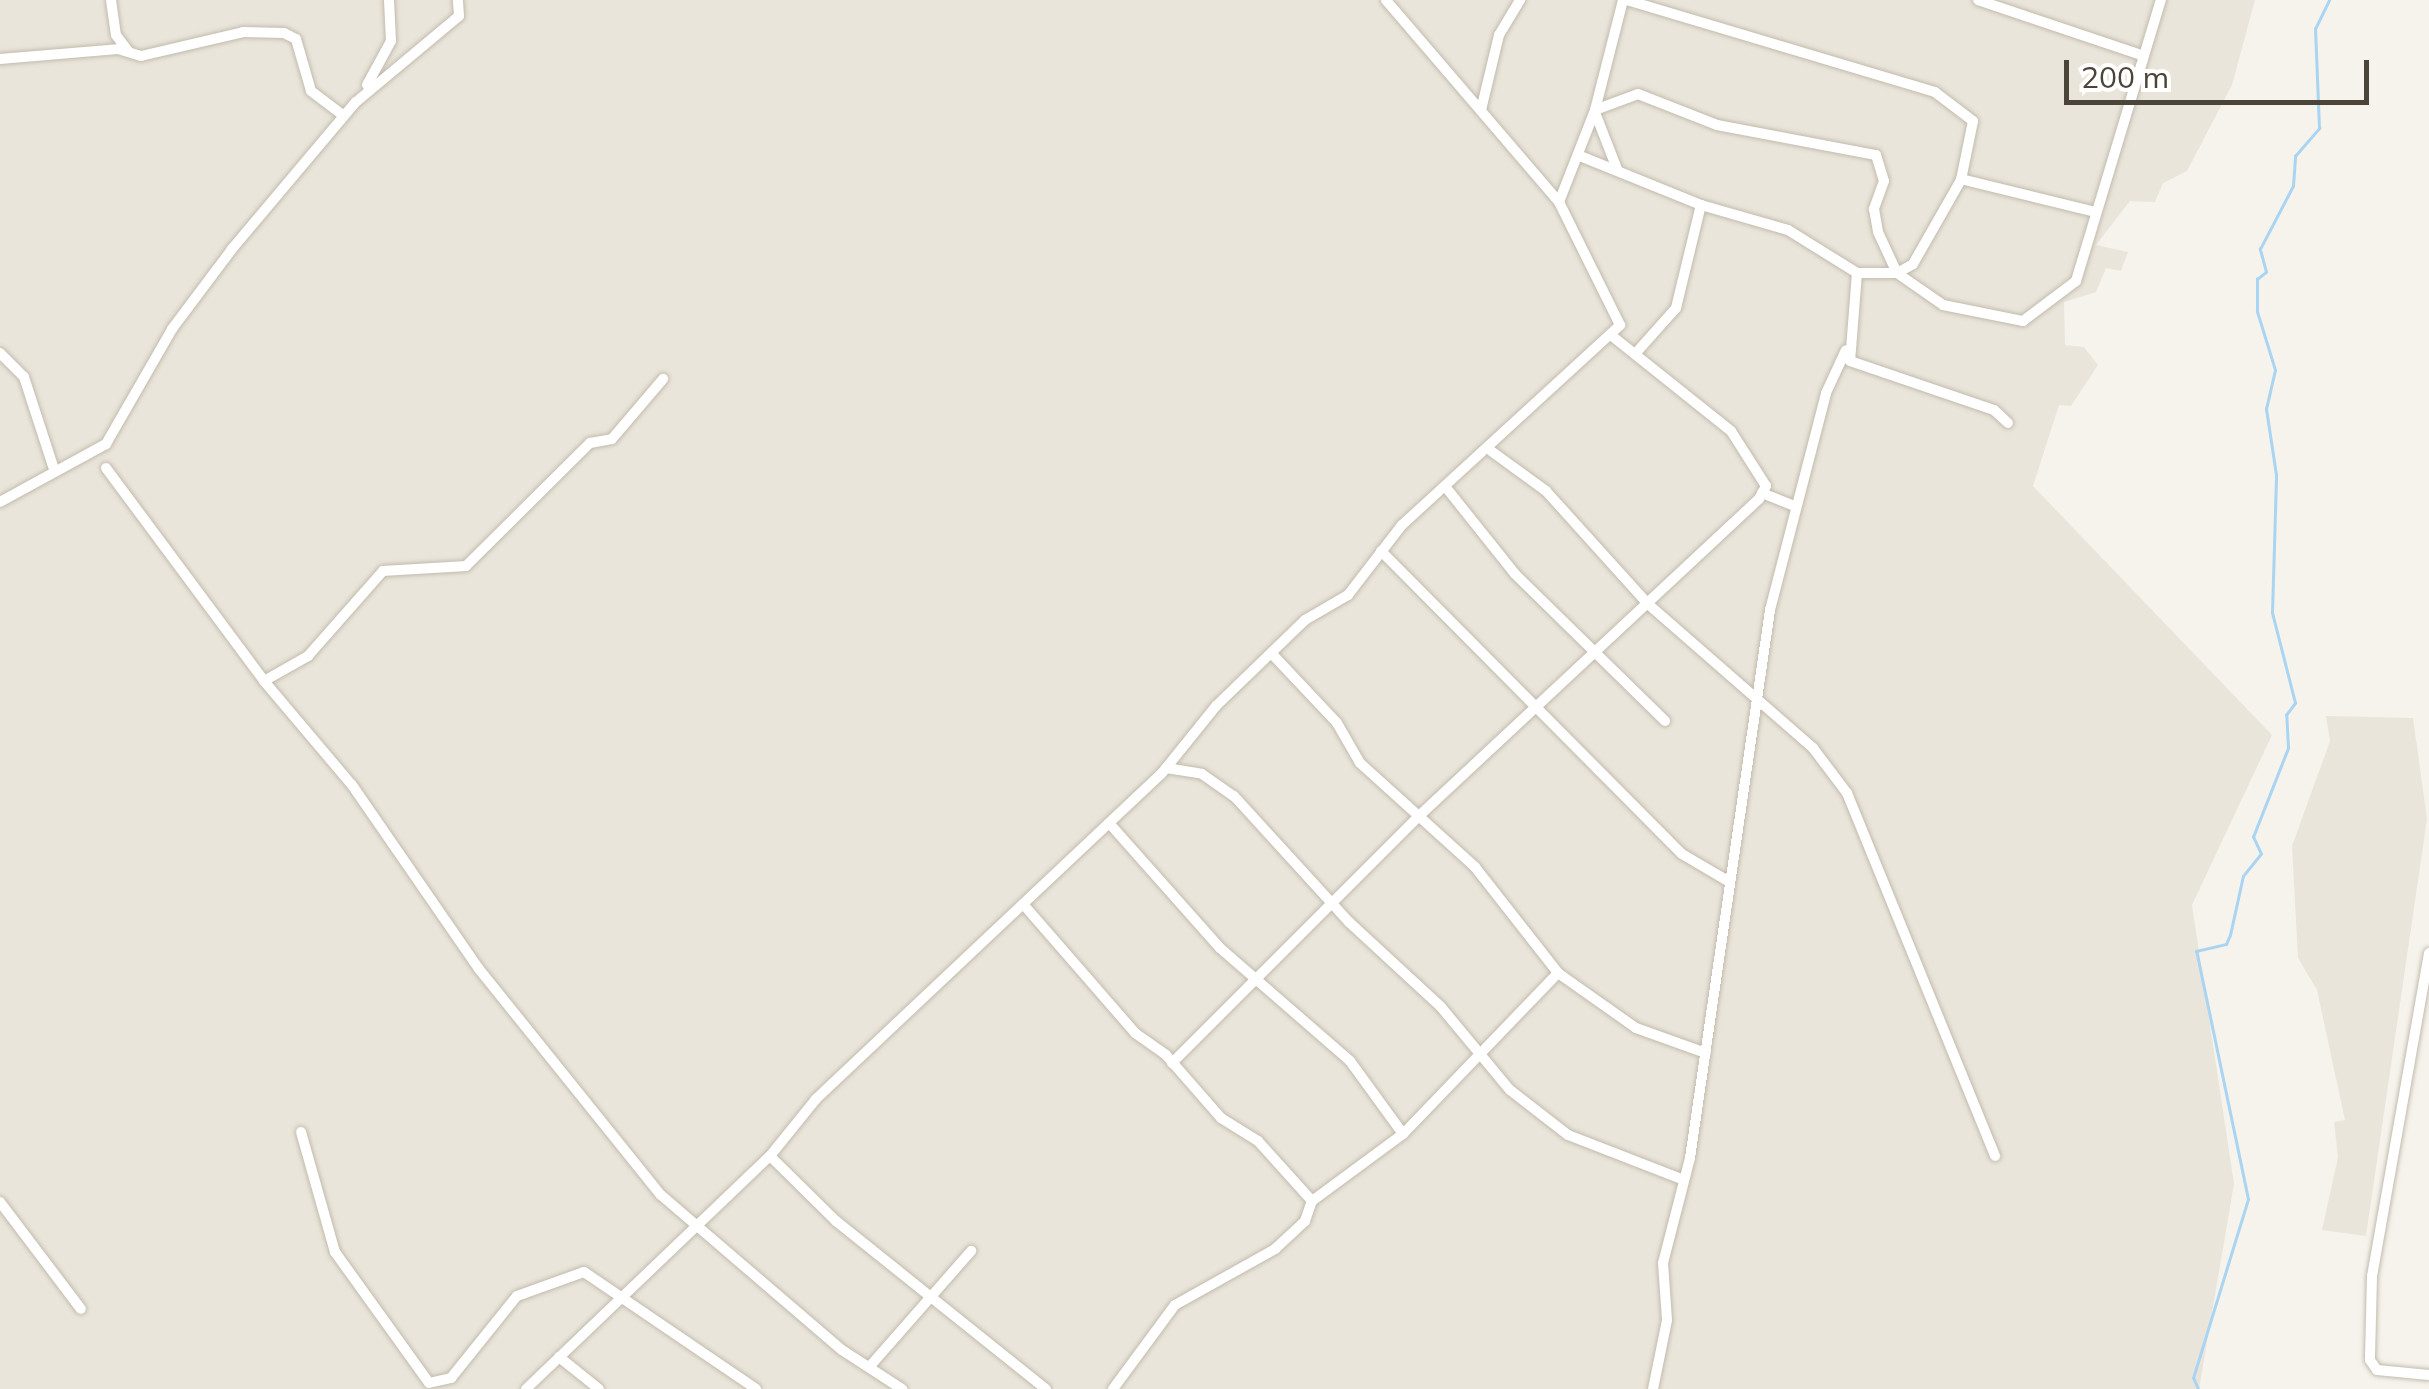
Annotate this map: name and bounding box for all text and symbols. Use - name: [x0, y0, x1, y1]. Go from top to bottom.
- scale bar: [2069, 40, 2374, 102]
- text: 200 m: [2081, 58, 2169, 96]

